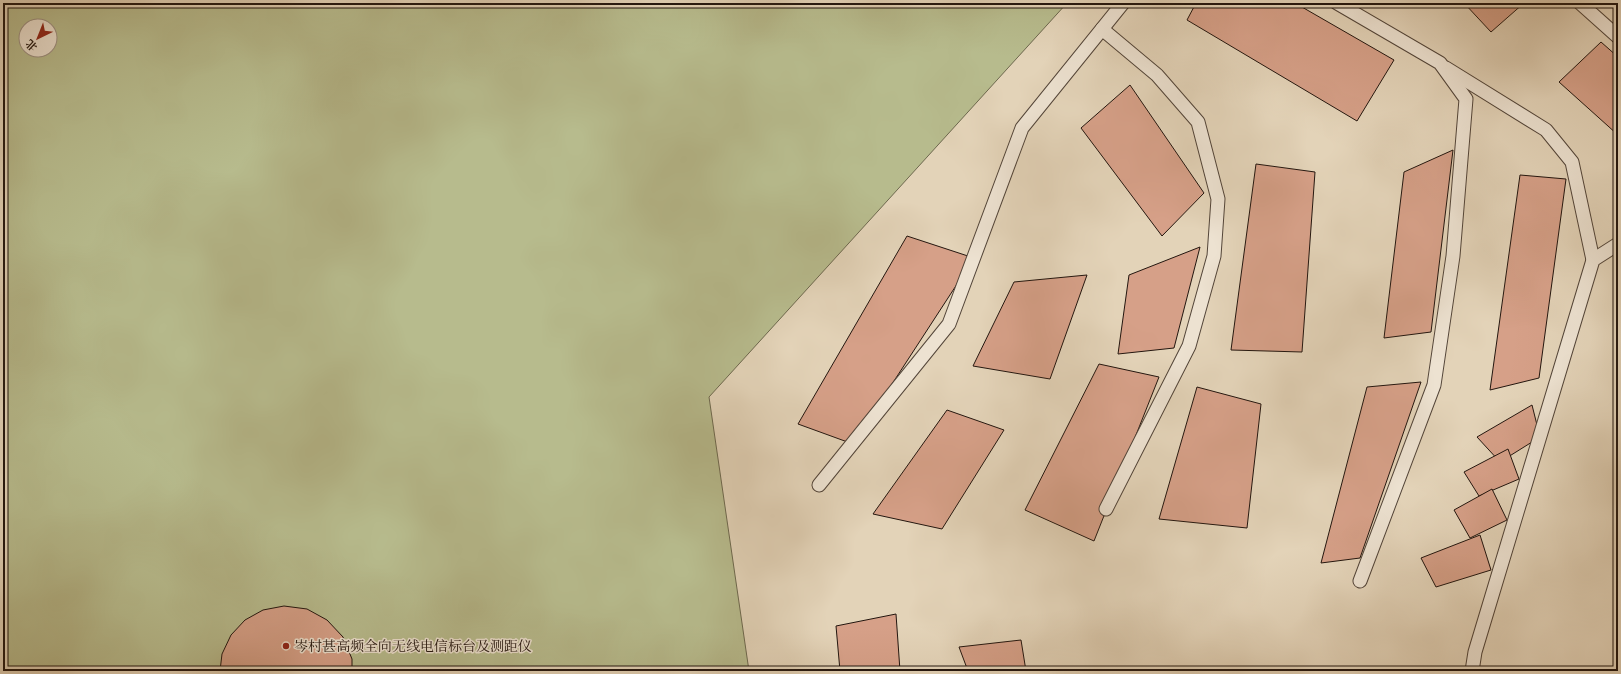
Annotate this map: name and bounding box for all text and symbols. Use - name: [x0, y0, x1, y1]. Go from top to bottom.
- north arrow: [18, 18, 58, 58]
- text: 北: [24, 36, 40, 53]
- place label: 岑村甚高频全向无线电信标台及测距仪: [294, 639, 532, 654]
- marker: 岑村甚高频全向无线电信标台及测距仪: [281, 641, 291, 651]

